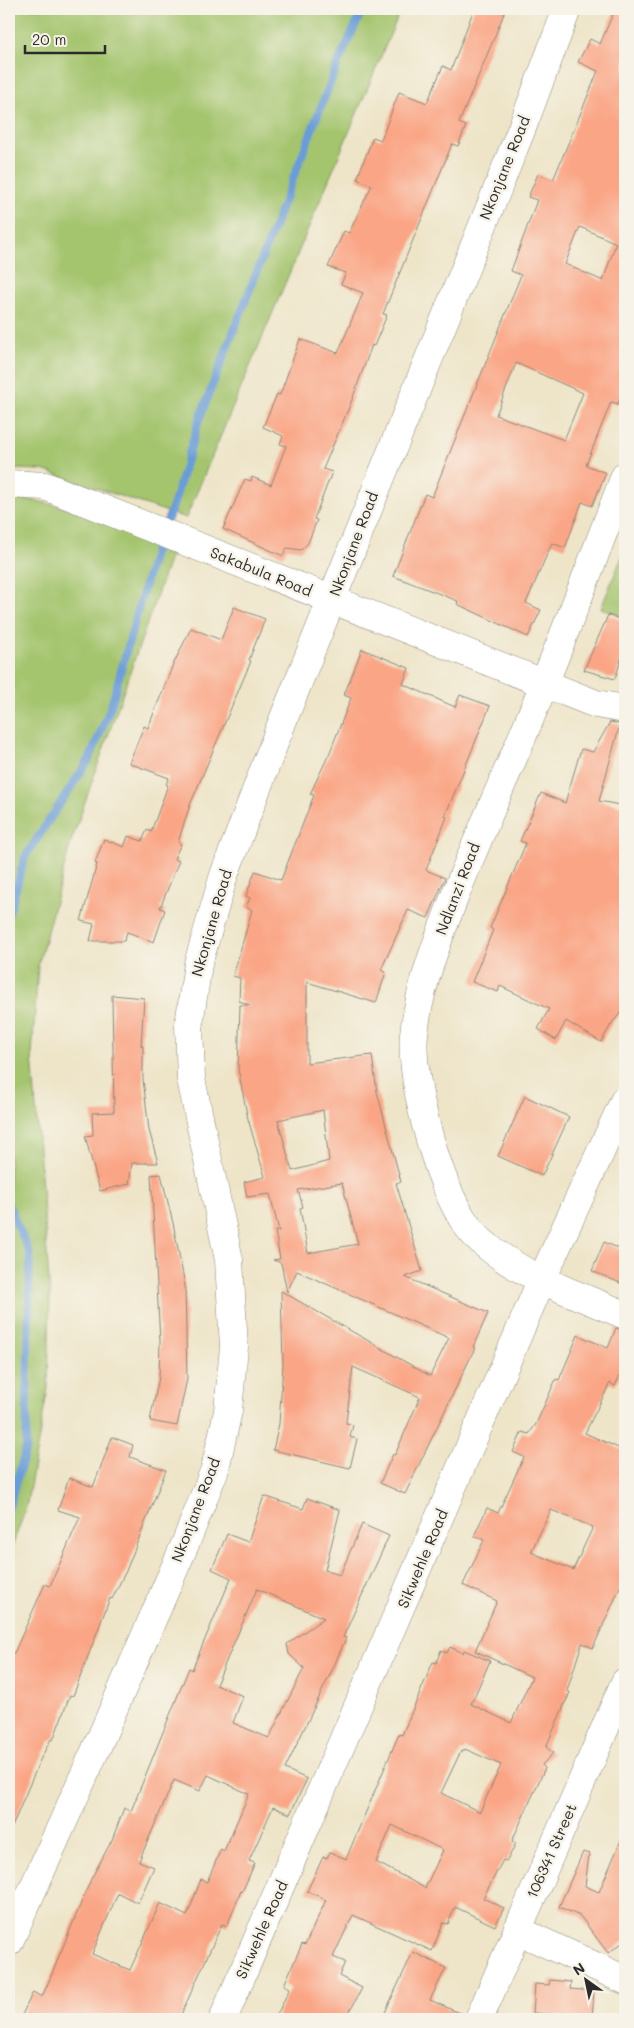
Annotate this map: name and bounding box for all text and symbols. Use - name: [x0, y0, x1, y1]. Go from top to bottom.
- scale bar: [25, 22, 105, 54]
- text: 20 m: [32, 29, 66, 49]
- street label: Nkonjane Road: [474, 113, 534, 223]
- street label: Nkonjane Road: [324, 489, 382, 599]
- street label: Sakabula Road: [207, 542, 315, 601]
- street label: Ndlanzi Road: [430, 840, 484, 938]
- street label: Nkonjane Road: [186, 867, 236, 979]
- street label: Nkonjane Road: [166, 1455, 224, 1565]
- street label: Sikwehle Road: [392, 1506, 452, 1611]
- street label: 106341 Street: [521, 1800, 581, 1901]
- street label: Sikwehle Road: [230, 1877, 292, 1982]
- north arrow: [562, 1956, 612, 2006]
- text: N: [569, 1958, 588, 1980]

